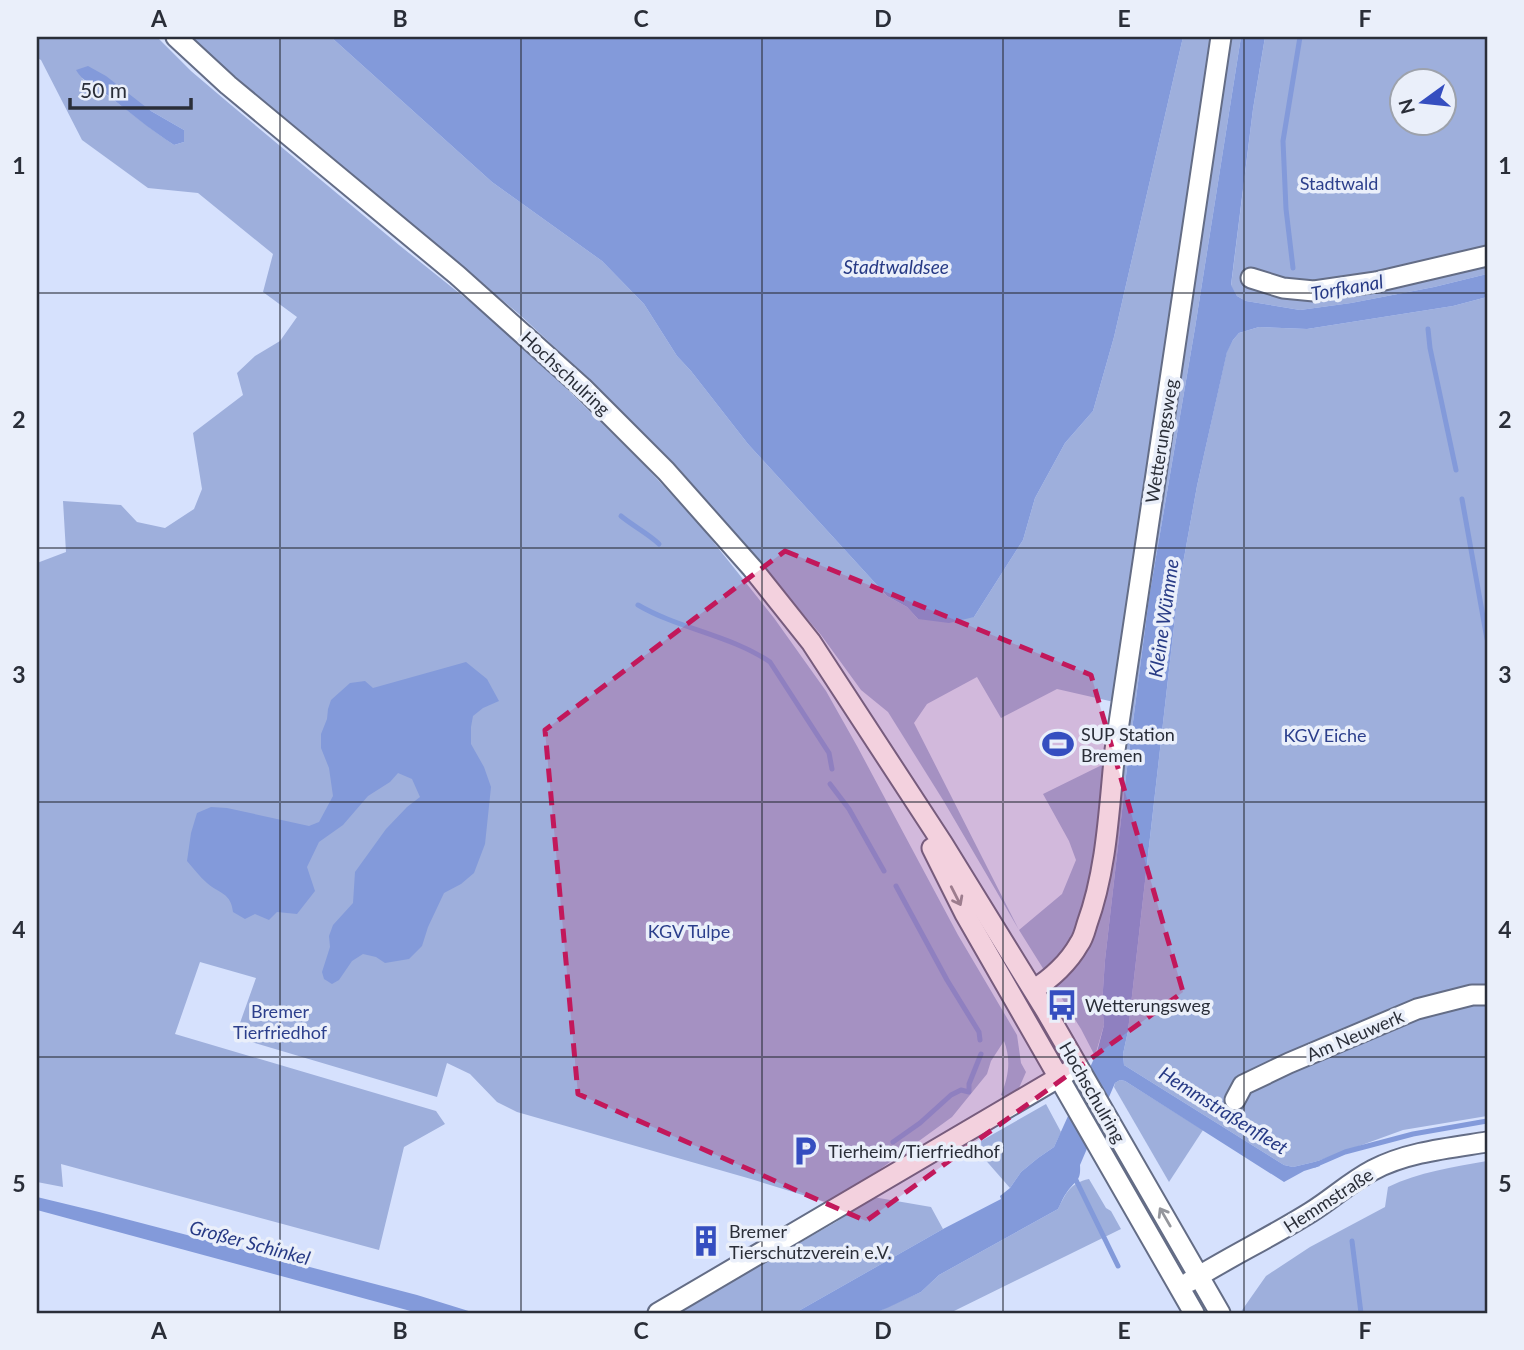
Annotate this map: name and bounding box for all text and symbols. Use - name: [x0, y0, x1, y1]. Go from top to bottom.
- text: A: [150, 4, 168, 32]
- text: B: [392, 4, 408, 32]
- text: C: [633, 4, 649, 32]
- text: D: [874, 4, 892, 32]
- text: E: [1117, 4, 1131, 32]
- text: F: [1358, 4, 1372, 32]
- scale bar: [70, 66, 191, 110]
- north arrow: [1388, 66, 1458, 136]
- text: 50 m: [80, 77, 127, 102]
- text: N: [1393, 96, 1419, 117]
- text: 1: [12, 151, 26, 179]
- text: 1: [1498, 151, 1512, 179]
- park label: Stadtwald: [1300, 172, 1378, 194]
- water label: Stadtwaldsee: [843, 255, 949, 278]
- water label: Torfkanal: [1309, 269, 1385, 305]
- street label: Hochschulring: [517, 326, 615, 420]
- street label: Wetterungsweg: [1140, 377, 1182, 505]
- text: 2: [12, 405, 26, 433]
- text: 2: [1498, 405, 1512, 433]
- water label: Kleine Wümme: [1143, 557, 1183, 679]
- text: 3: [12, 660, 26, 688]
- text: 3: [1498, 660, 1512, 688]
- place label: SUP Station Bremen: [1081, 723, 1175, 766]
- park label: KGV Eiche: [1283, 724, 1367, 746]
- sports icon: SUP Station Bremen: [1041, 727, 1075, 761]
- one-way arrow: [949, 885, 963, 906]
- text: 4: [12, 915, 26, 943]
- text: 4: [1498, 915, 1512, 943]
- park label: KGV Tulpe: [648, 920, 730, 942]
- bus stop icon: Wetterungsweg: [1045, 988, 1079, 1022]
- place label: Wetterungsweg: [1085, 994, 1210, 1016]
- park label: Bremer Tierfriedhof: [233, 1000, 328, 1043]
- street label: Am Neuwerk: [1303, 1004, 1408, 1065]
- street label: Hochschulring: [1055, 1037, 1131, 1147]
- water label: Hemmstraßenfleet: [1155, 1061, 1293, 1159]
- parking icon: Tierheim/Tierfriedhof: [788, 1134, 822, 1168]
- place label: Tierheim/Tierfriedhof: [828, 1140, 1001, 1162]
- street label: Hemmstraße: [1279, 1163, 1377, 1237]
- text: 5: [12, 1169, 26, 1197]
- text: 5: [1498, 1169, 1512, 1197]
- one-way arrow: [1157, 1207, 1171, 1227]
- water label: Großer Schinkel: [187, 1215, 313, 1269]
- place label: Bremer Tierschutzverein e.V.: [729, 1220, 892, 1263]
- building icon: Bremer Tierschutzverein e.V.: [689, 1224, 723, 1258]
- text: A: [150, 1316, 168, 1344]
- text: B: [392, 1316, 408, 1344]
- text: C: [633, 1316, 649, 1344]
- text: D: [874, 1316, 892, 1344]
- text: E: [1117, 1316, 1131, 1344]
- text: F: [1358, 1316, 1372, 1344]

